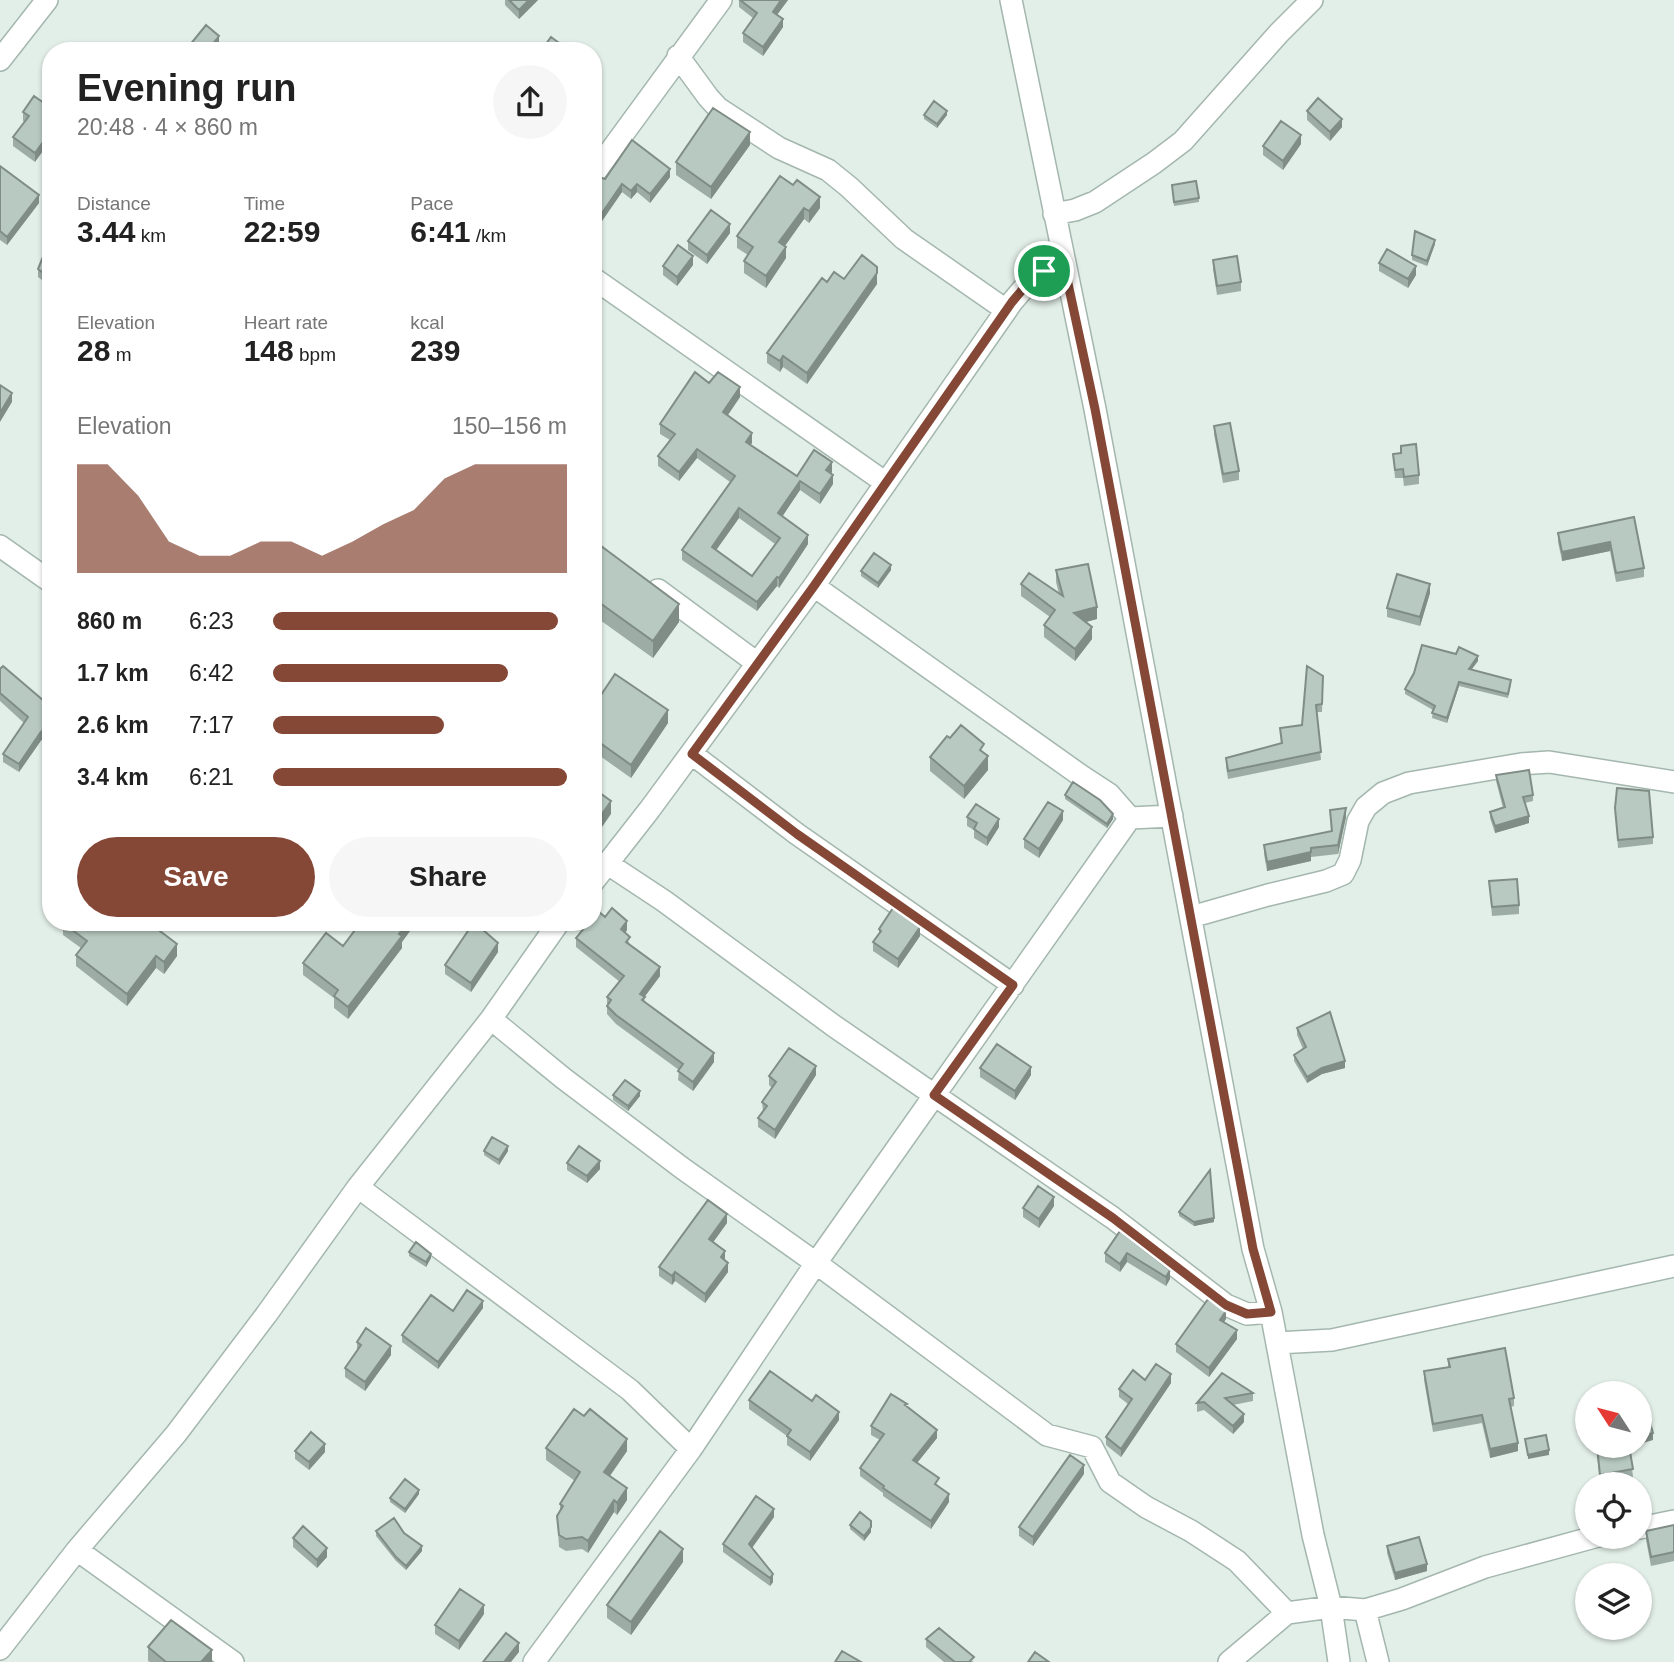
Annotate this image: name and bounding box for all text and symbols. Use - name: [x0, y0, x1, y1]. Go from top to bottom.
- button: share: [493, 65, 567, 139]
- text: Evening run: [77, 67, 297, 109]
- text: 20:48 · 4 × 860 m: [77, 114, 258, 140]
- text: Distance: [77, 193, 151, 214]
- text: Time: [244, 193, 285, 214]
- text: Pace: [410, 193, 454, 214]
- text: 3.44: [77, 215, 135, 248]
- text: 22:59: [244, 215, 320, 248]
- text: 6:41: [410, 215, 470, 248]
- text: km: [135, 225, 166, 246]
- text: /km: [470, 225, 506, 246]
- pin: [1014, 241, 1074, 301]
- icon: arrive: [1025, 252, 1063, 290]
- text: Elevation: [77, 312, 155, 333]
- text: Heart rate: [244, 312, 328, 333]
- text: kcal: [410, 312, 444, 333]
- text: 28: [77, 334, 110, 367]
- text: 148: [244, 334, 294, 367]
- text: 239: [410, 334, 460, 367]
- text: m: [110, 344, 131, 365]
- text: bpm: [294, 344, 336, 365]
- text: Elevation: [77, 413, 172, 439]
- text: 150–156 m: [452, 413, 567, 439]
- text: 860 m: [77, 608, 142, 634]
- text: 6:23: [189, 608, 234, 634]
- text: 1.7 km: [77, 660, 149, 686]
- text: 6:42: [189, 660, 234, 686]
- text: 2.6 km: [77, 712, 149, 738]
- text: 7:17: [189, 712, 234, 738]
- text: 3.4 km: [77, 764, 149, 790]
- text: 6:21: [189, 764, 234, 790]
- button: Save: [77, 837, 315, 917]
- button: Share: [329, 837, 567, 917]
- north arrow: [1575, 1381, 1652, 1458]
- map controls: [1575, 1381, 1652, 1640]
- button: locate: [1575, 1472, 1652, 1549]
- button: layers: [1575, 1563, 1652, 1640]

